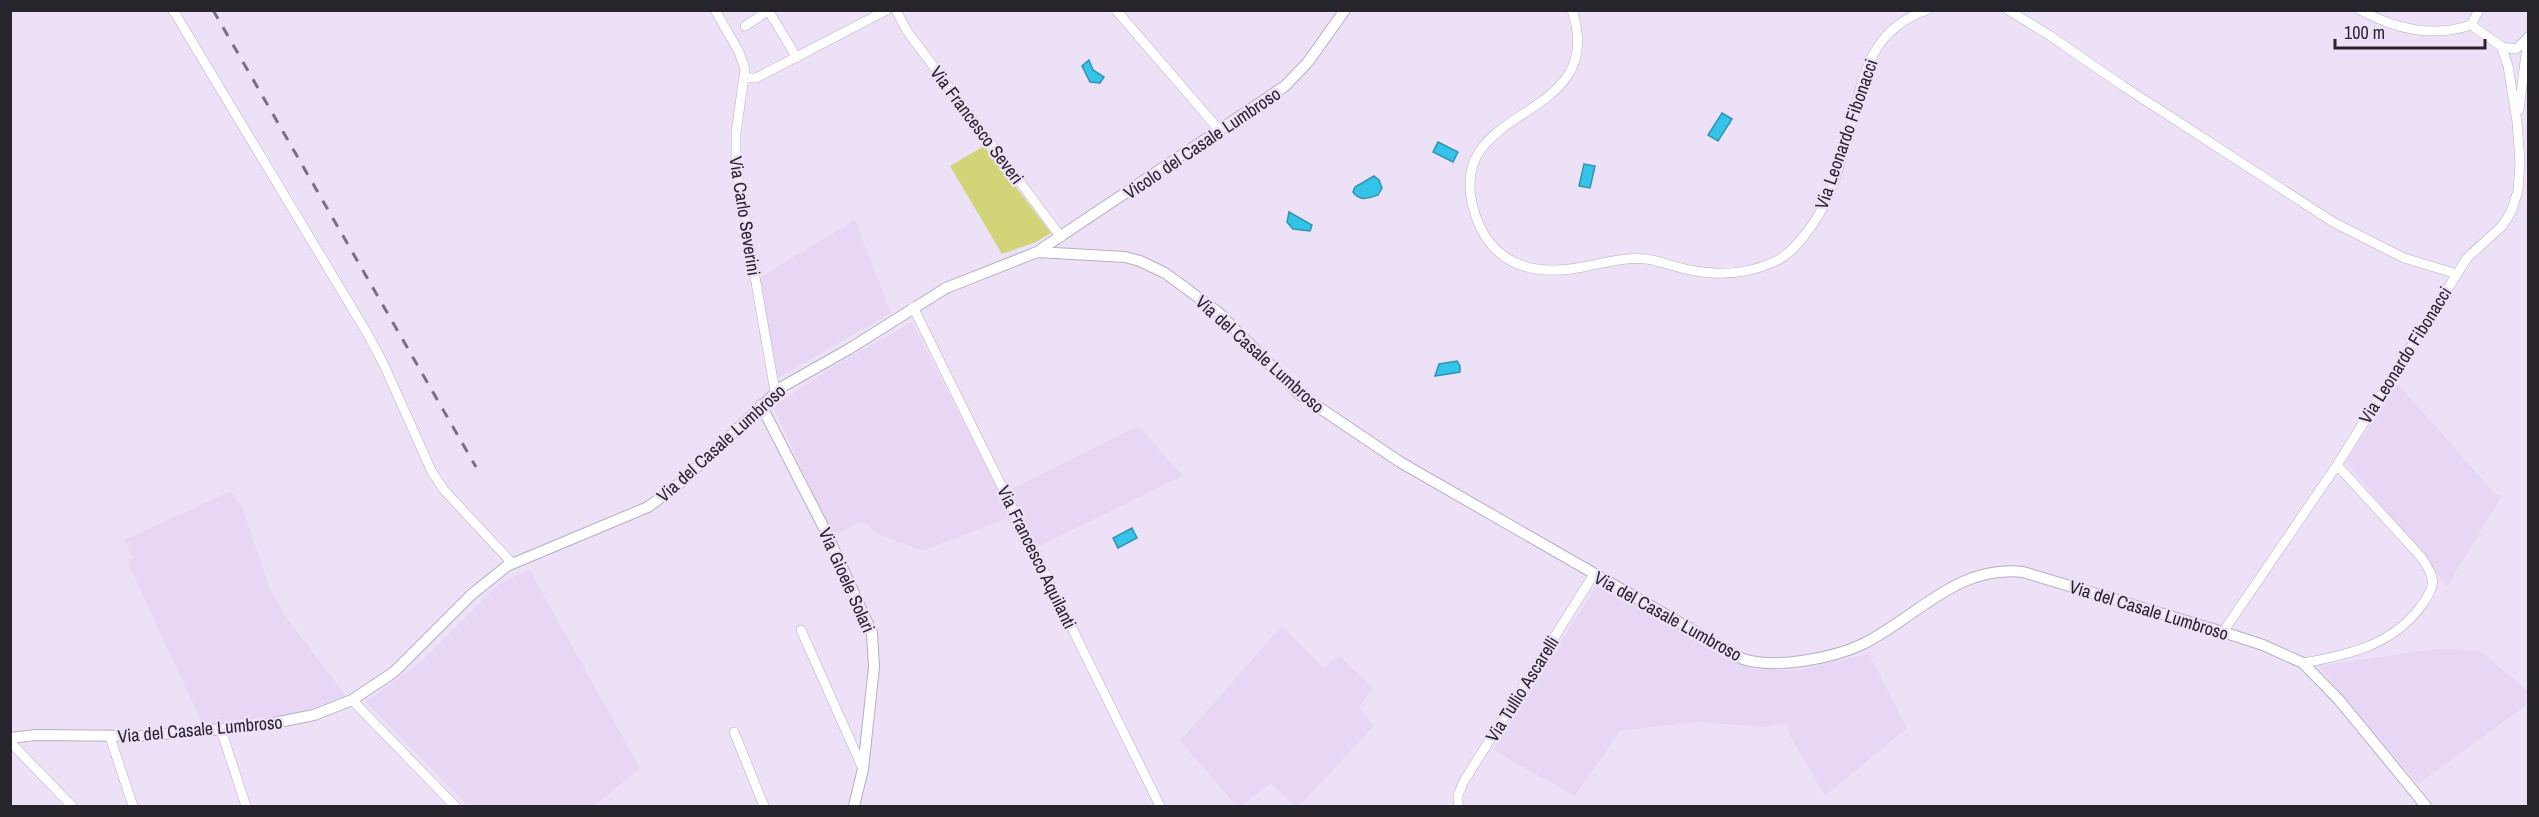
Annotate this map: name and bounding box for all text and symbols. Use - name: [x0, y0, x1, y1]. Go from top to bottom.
- scale bar: [2335, 12, 2485, 50]
- text: 100 m: [2344, 20, 2385, 45]
- street label: Via Leonardo Fibonacci: [1809, 56, 1883, 212]
- street label: Via Francesco Severi: [924, 61, 1030, 189]
- street label: Vicolo del Casale Lumbroso: [1119, 81, 1285, 205]
- street label: Via Carlo Severini: [723, 155, 767, 277]
- street label: Via Leonardo Fibonacci: [2353, 282, 2457, 428]
- street label: Via del Casale Lumbroso: [1190, 289, 1330, 419]
- street label: Via del Casale Lumbroso: [651, 378, 791, 508]
- street label: Via Francesco Aquilanti: [991, 481, 1083, 633]
- street label: Via Gioele Solari: [813, 524, 881, 636]
- street label: Via del Casale Lumbroso: [1590, 565, 1746, 667]
- street label: Via del Casale Lumbroso: [2066, 574, 2232, 646]
- street label: Via Tullio Ascarelli: [1479, 631, 1565, 747]
- street label: Via del Casale Lumbroso: [116, 709, 284, 749]

